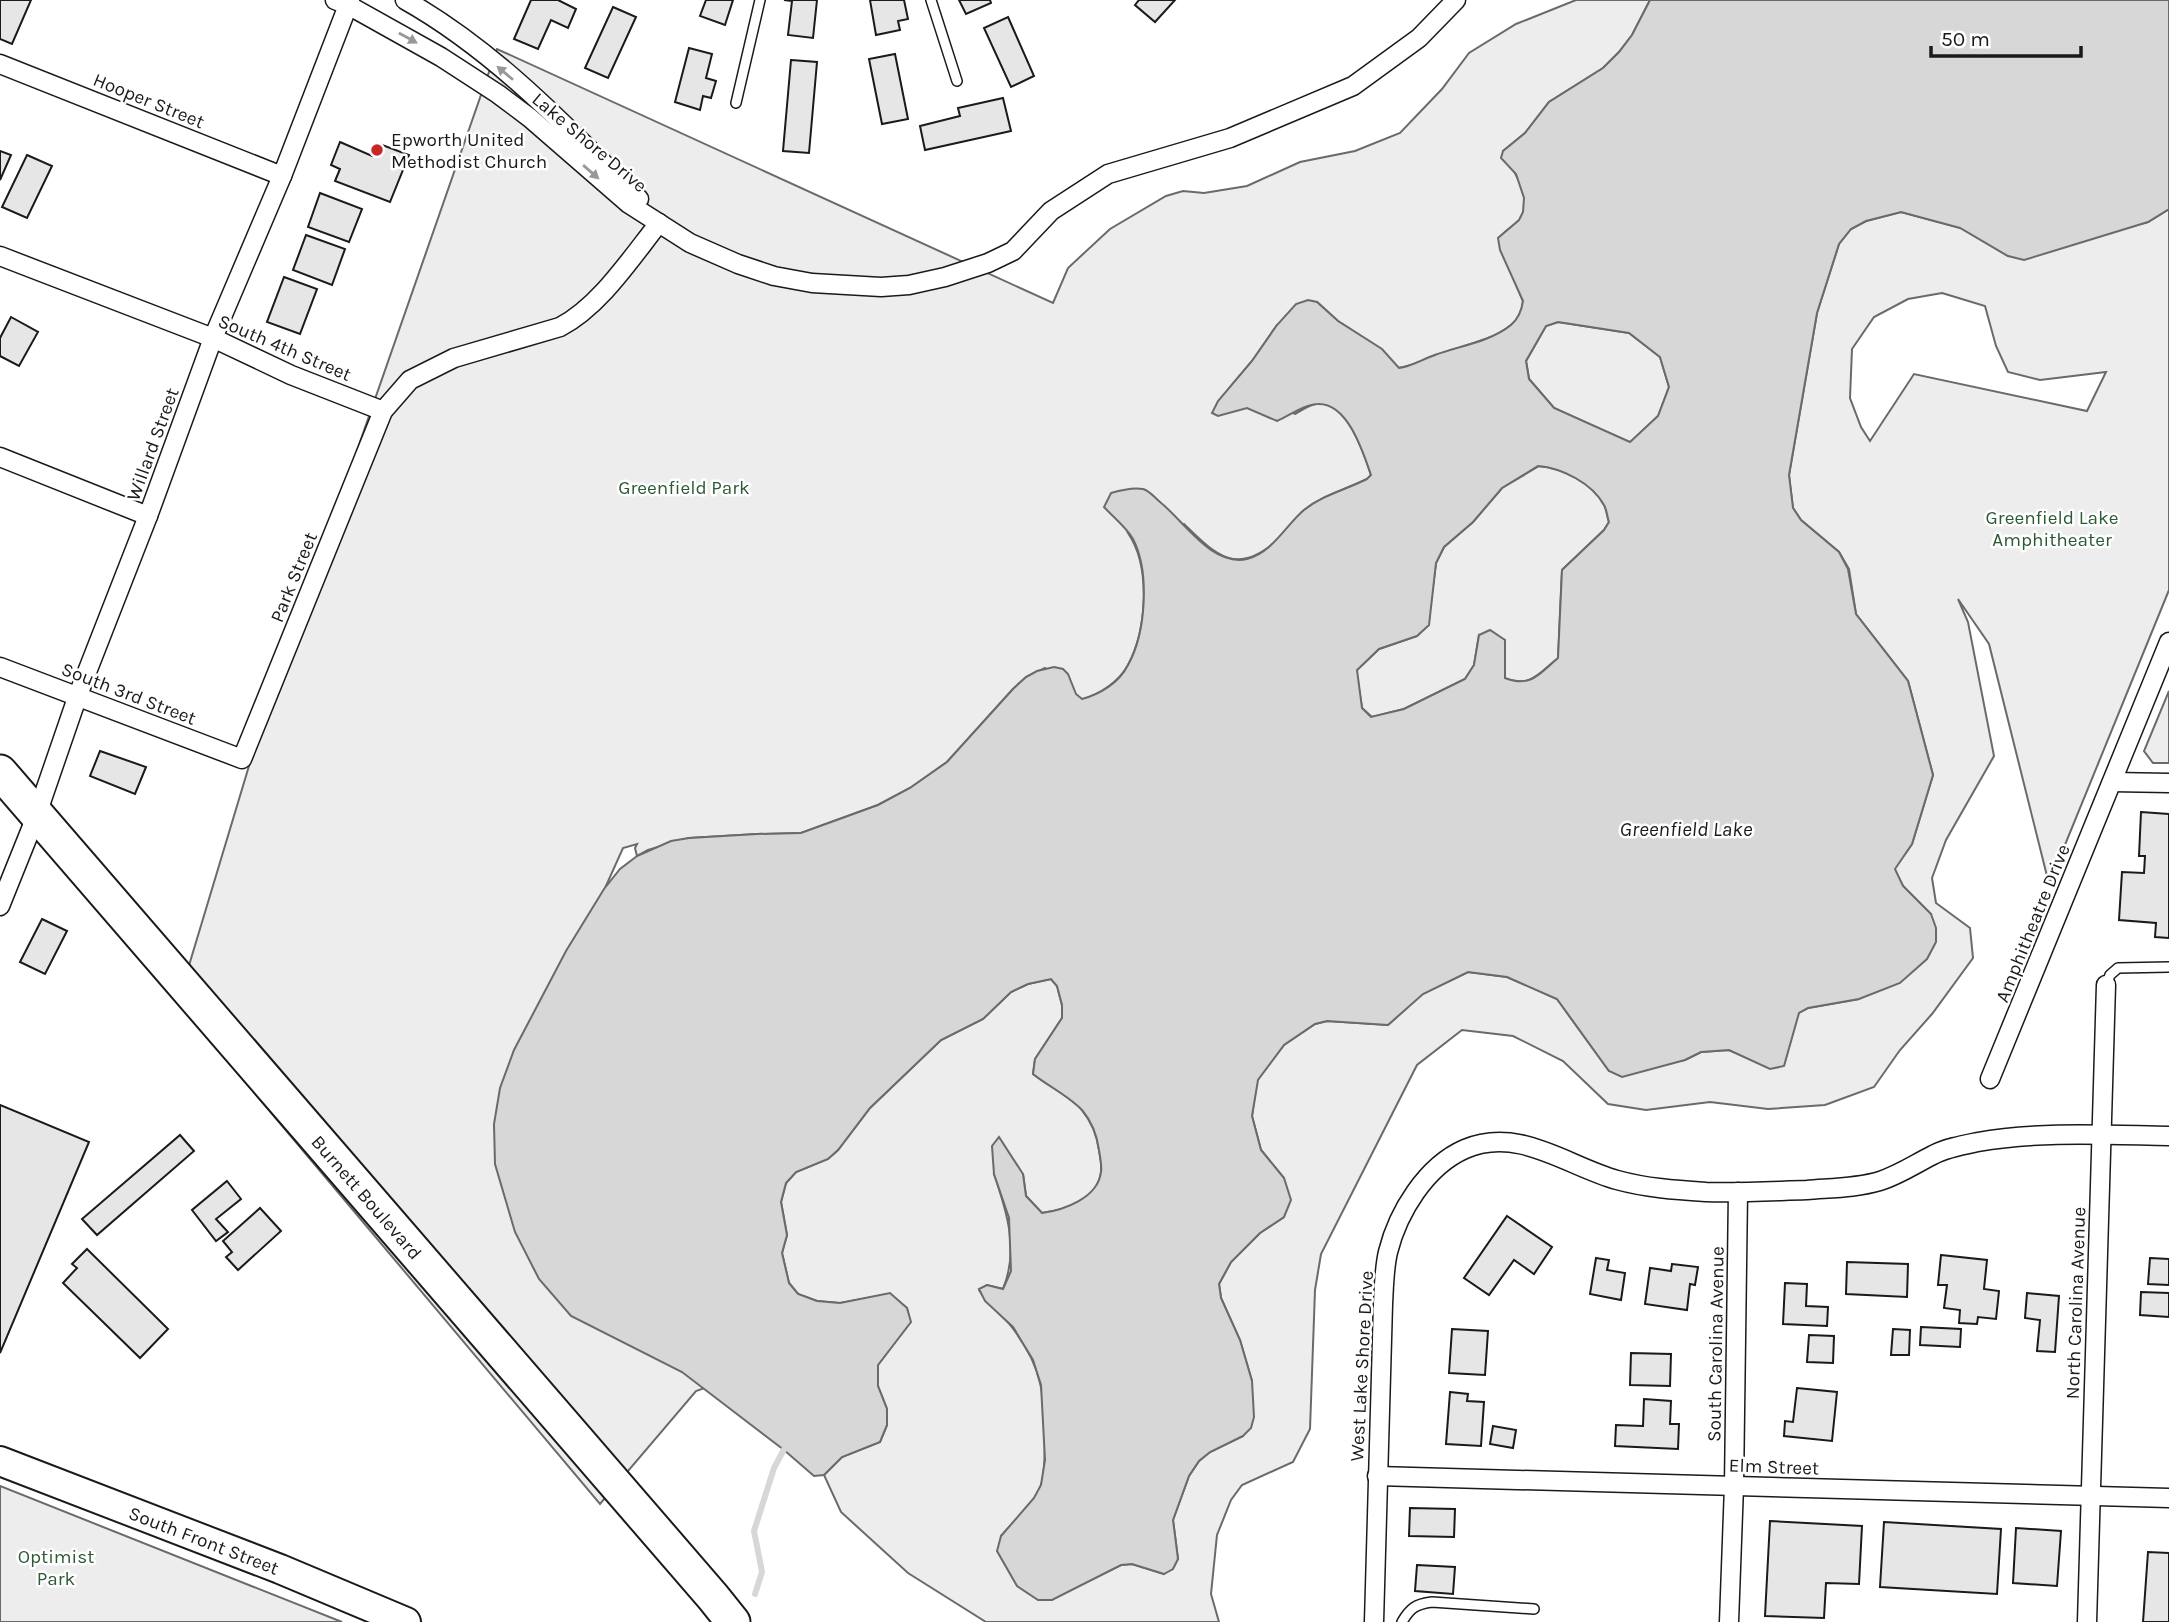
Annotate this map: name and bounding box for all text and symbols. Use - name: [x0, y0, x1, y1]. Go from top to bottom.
- scale bar: [1931, 14, 2082, 58]
- text: 50 m: [1941, 27, 1990, 51]
- one-way arrow: [398, 32, 417, 44]
- one-way arrow: [497, 66, 514, 81]
- street label: Hooper Street: [90, 69, 207, 133]
- street label: Lake Shore Drive: [527, 88, 651, 197]
- place label: Epworth United Methodist Church: [391, 129, 547, 173]
- marker: Epworth United Methodist Church: [369, 142, 385, 158]
- one-way arrow: [582, 164, 600, 180]
- street label: South 4th Street: [215, 310, 354, 386]
- street label: Willard Street: [122, 385, 184, 504]
- park label: Greenfield Park: [618, 477, 750, 499]
- park label: Greenfield Lake Amphitheater: [1986, 507, 2118, 551]
- street label: Park Street: [266, 529, 322, 626]
- street label: South 3rd Street: [58, 658, 199, 730]
- water label: Greenfield Lake: [1620, 817, 1753, 841]
- street label: Amphitheatre Drive: [1991, 841, 2075, 1006]
- street label: Burnett Boulevard: [306, 1131, 426, 1264]
- street label: North Carolina Avenue: [2062, 1206, 2090, 1400]
- street label: South Carolina Avenue: [1703, 1246, 1729, 1442]
- street label: West Lake Shore Drive: [1346, 1270, 1378, 1462]
- street label: Elm Street: [1728, 1454, 1820, 1480]
- street label: South Front Street: [125, 1502, 282, 1580]
- park label: Optimist Park: [18, 1546, 94, 1590]

